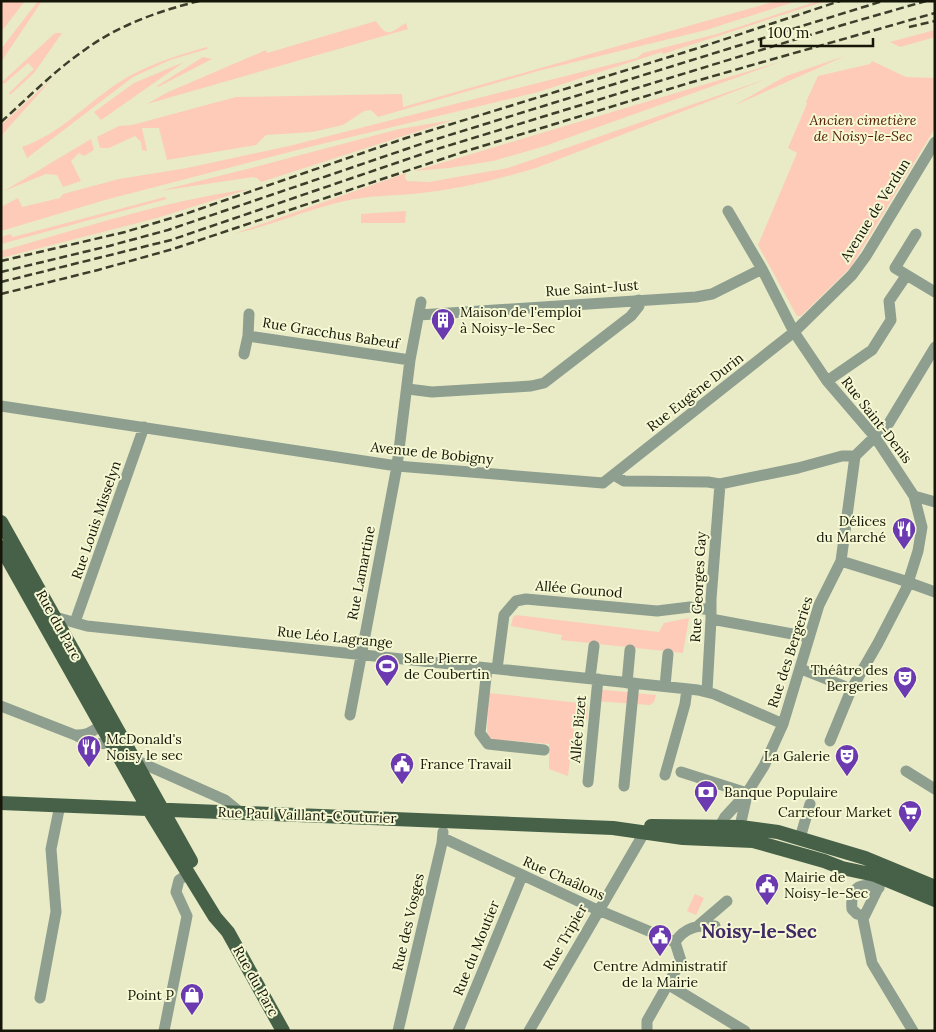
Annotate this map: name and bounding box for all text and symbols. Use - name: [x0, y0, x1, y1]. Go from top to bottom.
- scale bar: [761, 15, 874, 47]
- text: 100 m: [768, 23, 809, 42]
- park label: Ancien cimetière de Noisy-le-Sec: [809, 111, 917, 145]
- street label: Avenue de Verdun: [836, 155, 914, 266]
- street label: Rue Saint-Just: [545, 276, 640, 300]
- place label: Maison de l'emploi à Noisy-le-Sec: [460, 303, 581, 337]
- building icon: Maison de l'emploi à Noisy-le-Sec: [430, 307, 456, 341]
- street label: Rue Gracchus Babeuf: [261, 313, 402, 353]
- street label: Rue Eugène Durin: [643, 348, 747, 435]
- street label: Rue Saint-Denis: [838, 373, 916, 467]
- street label: Avenue de Bobigny: [369, 437, 495, 468]
- street label: Rue Louis Misselyn: [67, 458, 125, 582]
- place label: Délices du Marché: [816, 512, 886, 546]
- restaurant icon: Délices du Marché: [891, 516, 917, 550]
- street label: Rue Lamartine: [343, 524, 379, 622]
- street label: Rue Georges Gay: [686, 530, 710, 643]
- street label: Allée Gounod: [534, 576, 623, 602]
- street label: Rue du Parc: [32, 587, 86, 663]
- street label: Rue des Bergeries: [763, 594, 817, 710]
- street label: Rue Léo Lagrange: [276, 622, 394, 652]
- place label: Salle Pierre de Coubertin: [404, 649, 490, 683]
- sports icon: Salle Pierre de Coubertin: [374, 653, 400, 687]
- place label: Théâtre des Bergeries: [811, 661, 888, 695]
- theatre icon: Théâtre des Bergeries: [892, 665, 918, 699]
- street label: Allée Bizet: [566, 694, 590, 764]
- place label: McDonald's Noisy le sec: [106, 730, 183, 764]
- restaurant icon: McDonald's Noisy le sec: [76, 734, 102, 768]
- theatre icon: La Galerie: [834, 743, 860, 777]
- place label: La Galerie: [764, 747, 830, 765]
- public building icon: France Travail: [389, 751, 415, 785]
- place label: France Travail: [420, 755, 512, 773]
- bank icon: Banque Populaire: [693, 779, 719, 813]
- place label: Banque Populaire: [724, 783, 838, 801]
- supermarket icon: Carrefour Market: [897, 799, 923, 833]
- street label: Rue Paul Vaillant-Couturier: [217, 803, 397, 827]
- place label: Carrefour Market: [778, 803, 893, 821]
- street label: Rue Chaâlons: [520, 852, 608, 904]
- place label: Mairie de Noisy-le-Sec: [784, 868, 868, 902]
- street label: Rue des Vosges: [388, 871, 428, 973]
- public building icon: Mairie de Noisy-le-Sec: [754, 872, 780, 906]
- street label: Rue du Moutier: [449, 898, 503, 998]
- street label: Rue Tripier: [539, 901, 591, 973]
- district label: Noisy-le-Sec: [701, 919, 817, 943]
- public building icon: Centre Administratif de la Mairie: [647, 923, 673, 957]
- street label: Rue du Parc: [229, 943, 283, 1019]
- place label: Centre Administratif de la Mairie: [593, 957, 728, 991]
- shop icon: Point P: [179, 982, 205, 1016]
- place label: Point P: [128, 986, 175, 1004]

